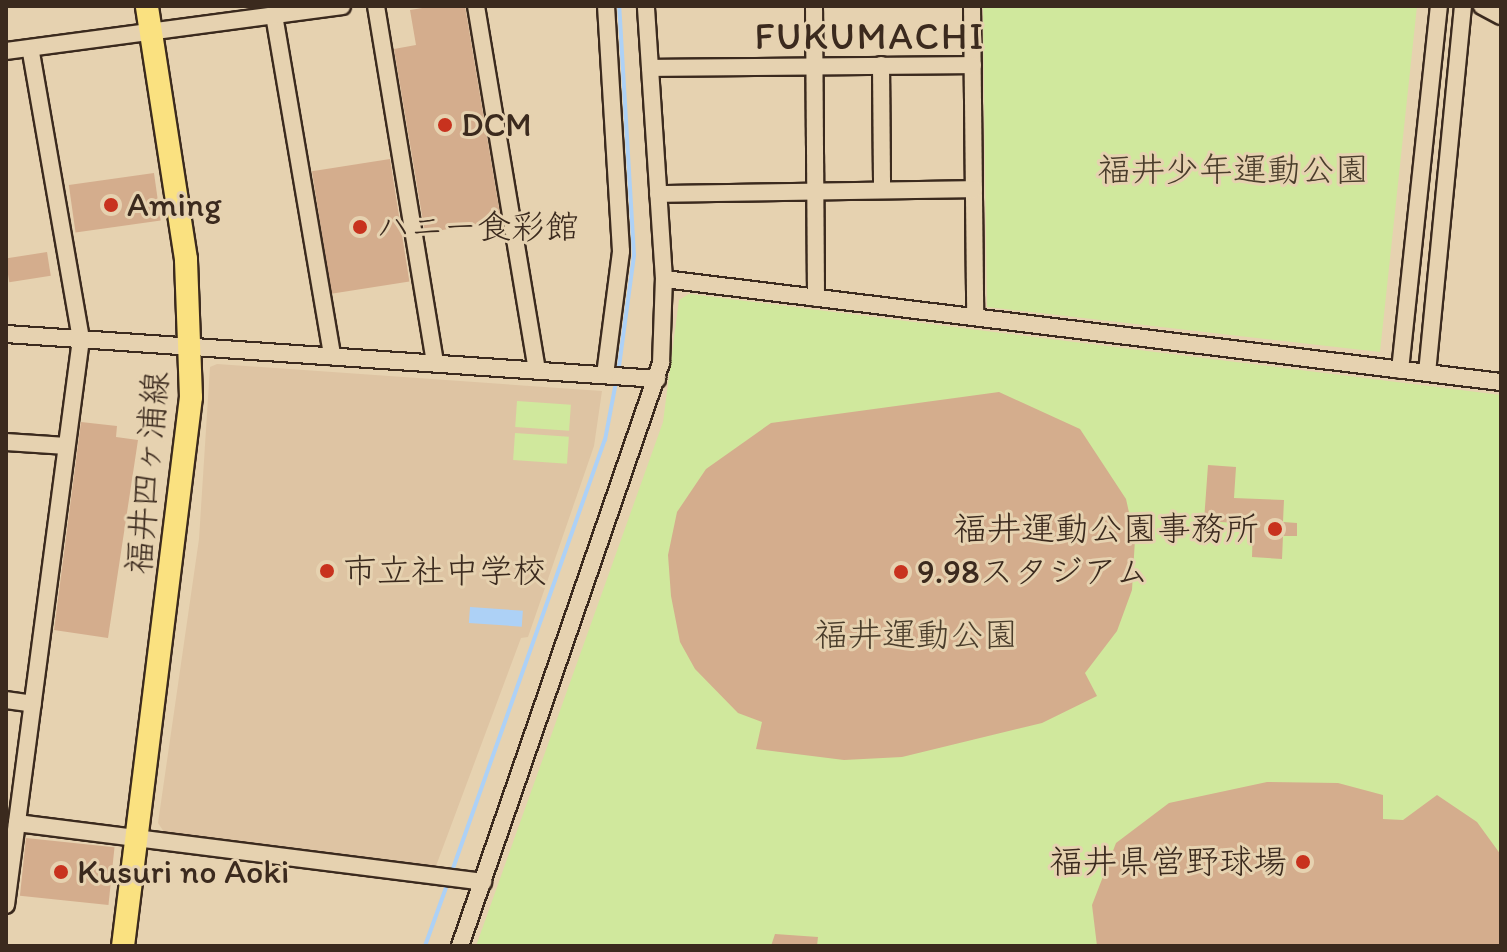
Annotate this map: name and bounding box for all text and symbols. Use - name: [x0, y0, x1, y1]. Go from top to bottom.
- district label: FUKUMACHI: [755, 14, 985, 60]
- place label: DCM: [461, 105, 532, 145]
- marker: DCM: [436, 116, 454, 134]
- park label: 福井少年運動公園: [1097, 150, 1369, 190]
- place label: Aming: [127, 185, 222, 225]
- marker: Aming: [102, 196, 120, 214]
- place label: ハニー食彩館: [376, 207, 579, 247]
- marker: ハニー食彩館: [351, 218, 369, 236]
- street label: 福井四ヶ浦線: [118, 370, 176, 576]
- place label: 福井運動公園事務所: [953, 509, 1259, 549]
- marker: 福井運動公園事務所: [1266, 520, 1284, 538]
- place label: 市立社中学校: [343, 551, 547, 591]
- place label: 9.98スタジアム: [917, 552, 1150, 592]
- marker: 市立社中学校: [318, 562, 336, 580]
- marker: 9.98スタジアム: [892, 563, 910, 581]
- park label: 福井運動公園: [814, 615, 1018, 655]
- place label: 福井県営野球場: [1049, 842, 1287, 882]
- place label: Kusuri no Aoki: [77, 852, 289, 892]
- marker: 福井県営野球場: [1294, 853, 1312, 871]
- marker: Kusuri no Aoki: [52, 863, 70, 881]

